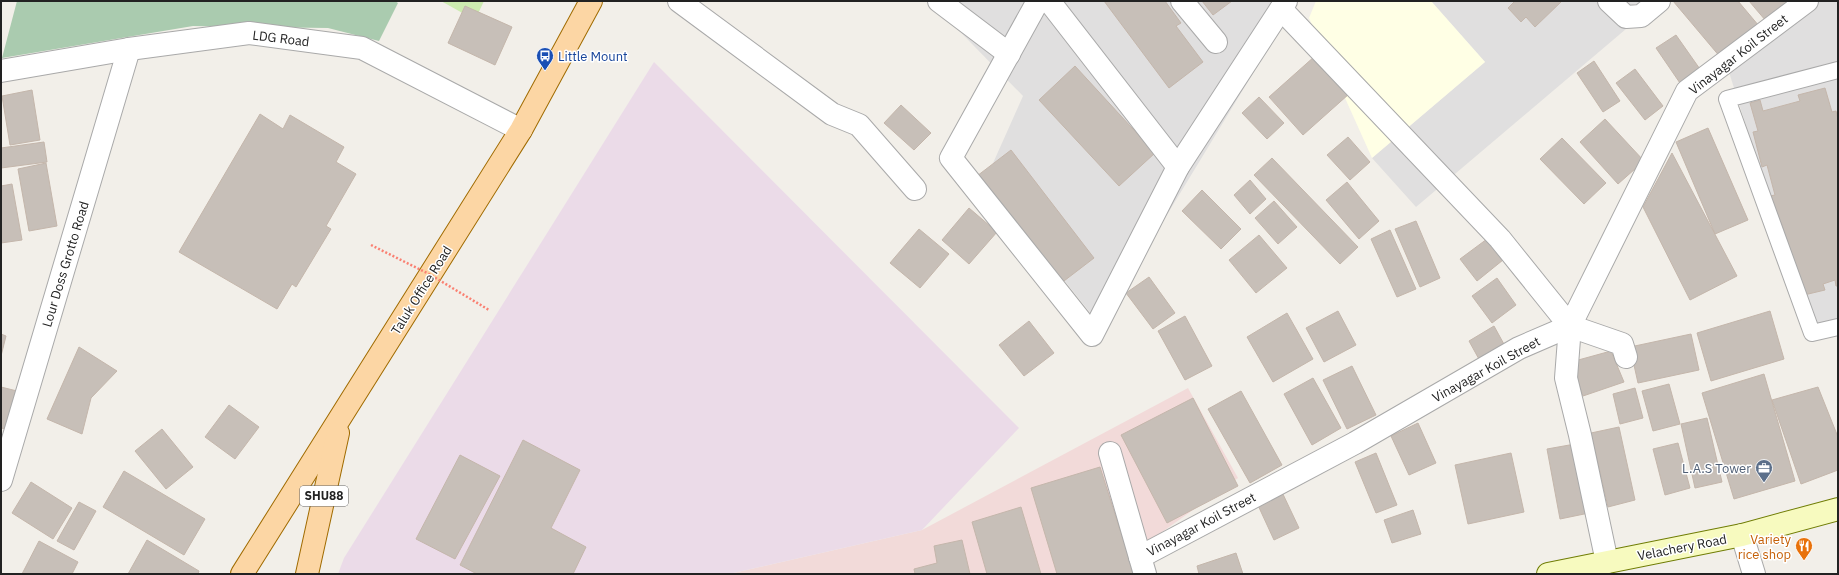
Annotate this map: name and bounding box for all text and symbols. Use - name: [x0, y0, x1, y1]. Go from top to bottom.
- street label: Vinayagar Koil Street: [1685, 10, 1791, 98]
- street label: LDG Road: [251, 27, 310, 50]
- bus stop icon: Little Mount: [535, 46, 555, 71]
- place label: Little Mount: [558, 48, 628, 65]
- street label: Lour Doss Grotto Road: [38, 199, 93, 329]
- street label: Taluk Office Road: [387, 243, 456, 338]
- street label: Vinayagar Koil Street: [1429, 333, 1543, 406]
- office icon: L.A.S Tower: [1754, 458, 1774, 483]
- place label: L.A.S Tower: [1682, 460, 1751, 477]
- road number: SHU88: [300, 486, 348, 506]
- street label: Vinayagar Koil Street: [1144, 489, 1259, 560]
- street label: Velachery Road: [1636, 531, 1728, 564]
- place label: Variety rice shop: [1738, 531, 1792, 563]
- restaurant icon: Variety rice shop: [1794, 536, 1814, 561]

